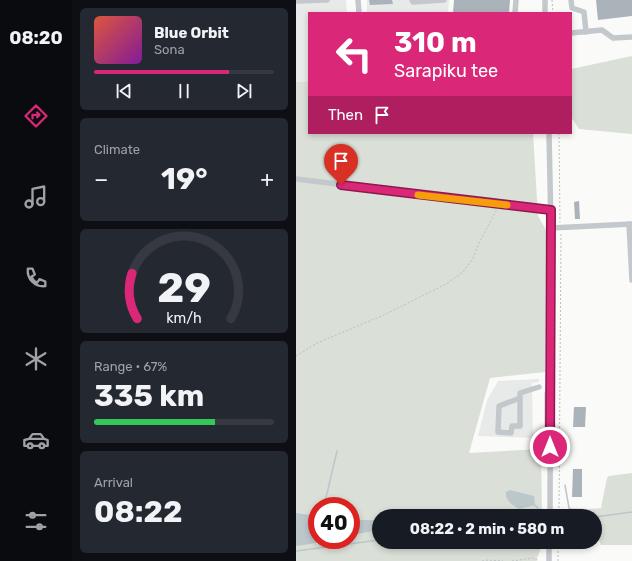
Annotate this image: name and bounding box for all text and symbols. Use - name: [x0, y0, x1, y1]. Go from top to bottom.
- text: Blue Orbit: [154, 24, 229, 42]
- text: 310 m: [394, 26, 477, 59]
- text: 08:20: [9, 27, 63, 49]
- icon: left: [328, 28, 380, 80]
- text: Sona: [154, 42, 185, 57]
- text: Sarapiku tee: [394, 60, 498, 82]
- icon: previous: [113, 80, 135, 102]
- icon: pause: [173, 80, 195, 102]
- icon: next: [233, 80, 255, 102]
- icon: directions: [22, 102, 50, 130]
- icon: arrive: [371, 104, 393, 126]
- text: Then: [328, 106, 363, 124]
- text: Climate: [94, 142, 140, 157]
- pin: [324, 144, 358, 185]
- icon: arrive: [330, 150, 352, 172]
- text: 19°: [161, 161, 208, 197]
- text: −: [94, 166, 108, 193]
- text: +: [260, 166, 274, 193]
- icon: music: [22, 183, 50, 211]
- text: 29: [157, 262, 211, 311]
- icon: phone: [22, 264, 50, 292]
- text: km/h: [166, 309, 202, 326]
- icon: climate: [22, 345, 50, 373]
- text: Range · 67%: [94, 359, 167, 374]
- text: 335 km: [94, 378, 204, 414]
- icon: car: [22, 426, 50, 454]
- position arrow: [529, 426, 571, 468]
- text: Arrival: [94, 475, 133, 490]
- text: 08:22: [94, 494, 182, 530]
- speed limit sign: 40: [308, 497, 360, 549]
- icon: filters: [22, 507, 50, 535]
- text: 08:22 · 2 min · 580 m: [410, 520, 564, 538]

